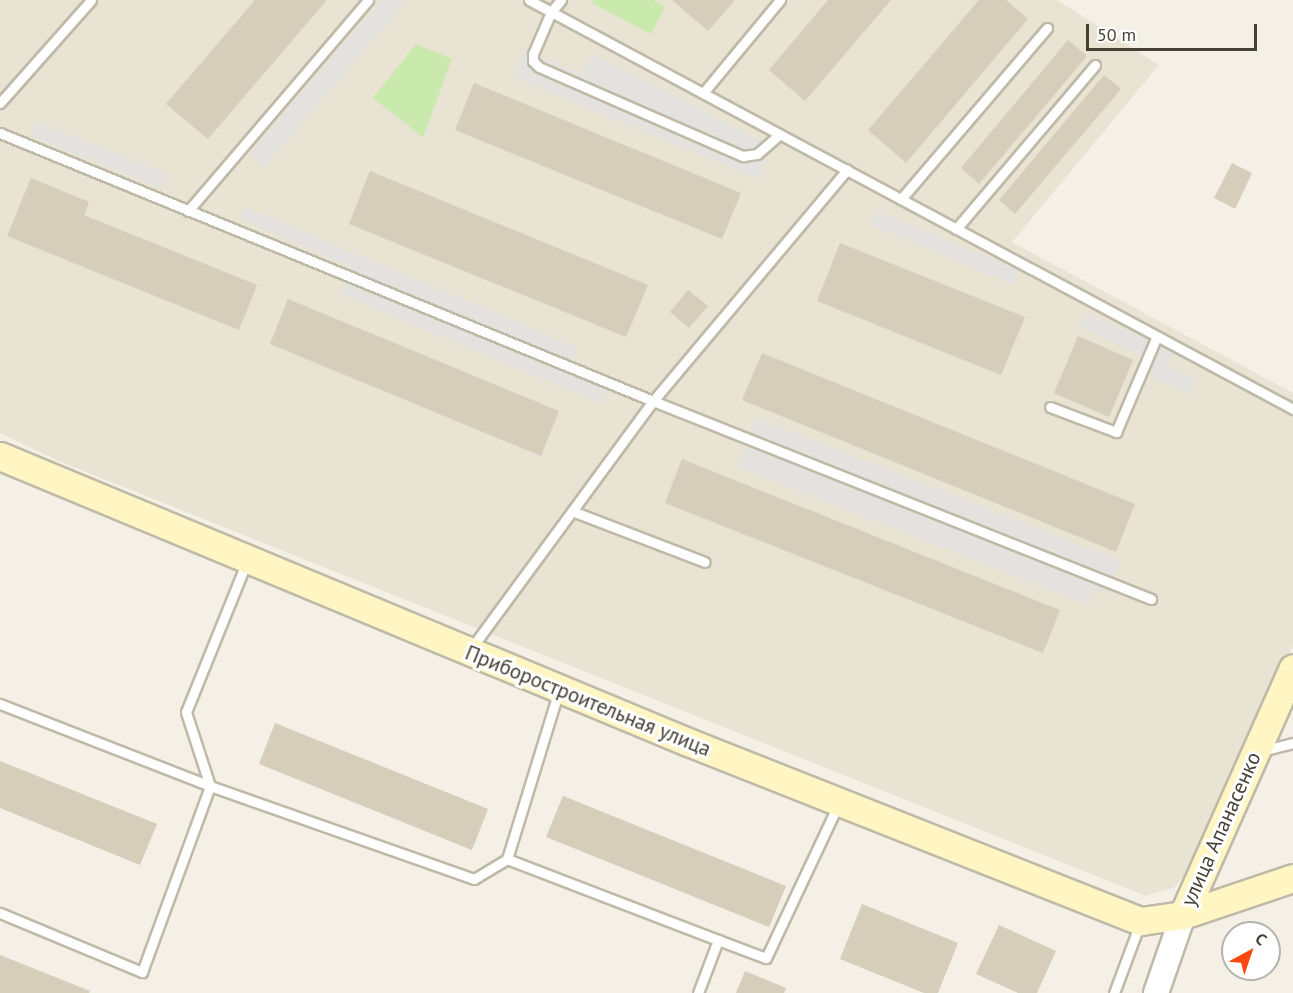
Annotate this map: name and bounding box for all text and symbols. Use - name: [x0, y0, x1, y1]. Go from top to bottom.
- scale bar: [1089, 12, 1260, 50]
- text: 50 m: [1097, 23, 1136, 46]
- street label: Приборостроительная улица: [461, 640, 715, 762]
- street label: улица Апанасенко: [1176, 748, 1266, 910]
- north arrow: [1221, 921, 1281, 981]
- text: С: [1251, 928, 1271, 949]

